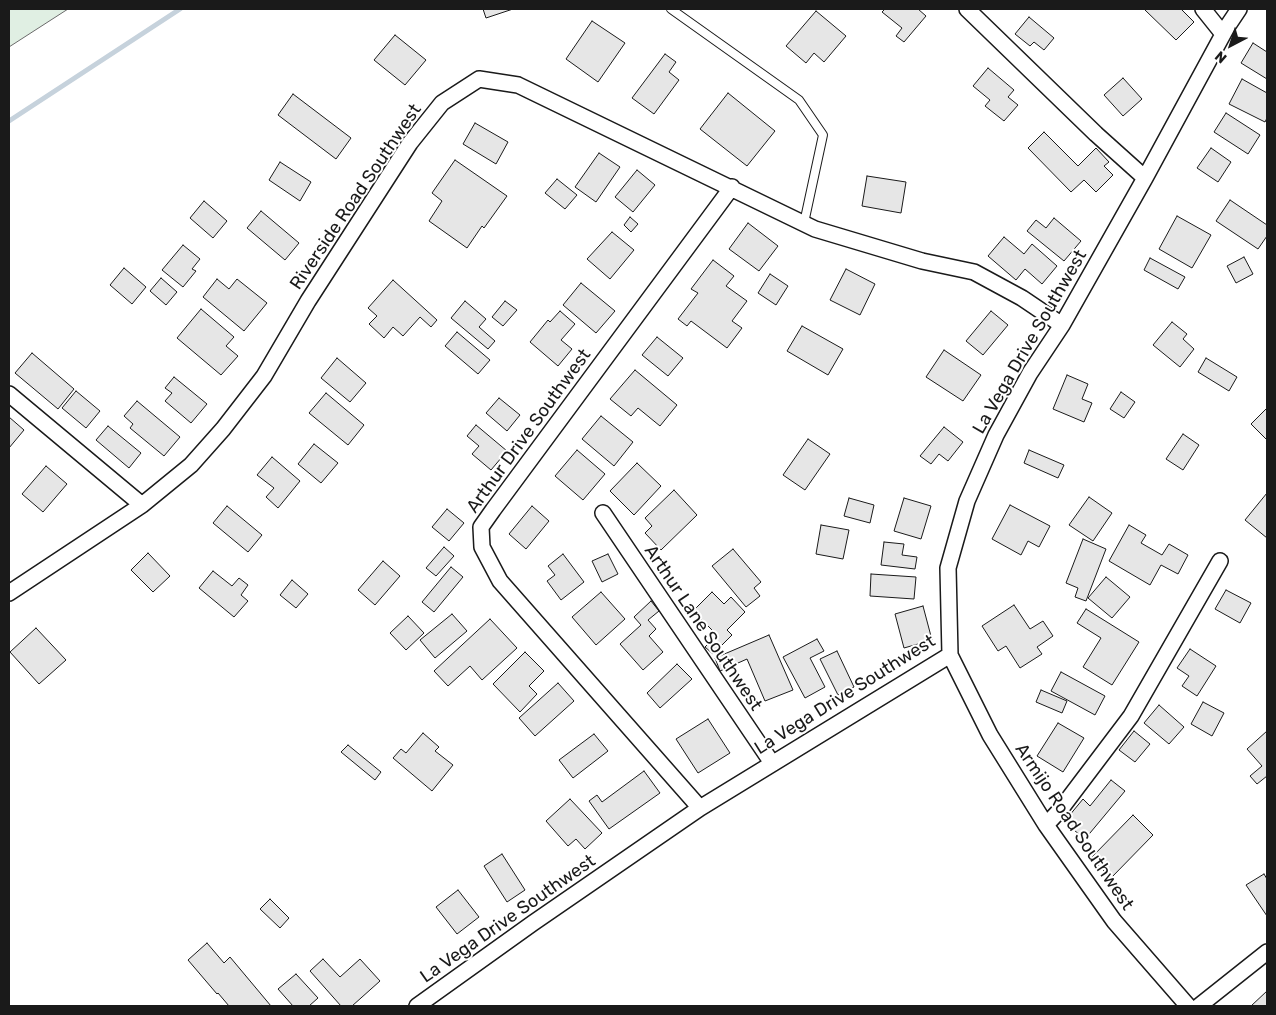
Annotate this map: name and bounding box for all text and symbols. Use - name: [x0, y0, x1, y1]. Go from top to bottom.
- north arrow: [1206, 20, 1256, 70]
- text: N: [1212, 47, 1230, 67]
- street label: Riverside Road Southwest: [286, 100, 426, 294]
- street label: La Vega Drive Southwest: [968, 246, 1092, 438]
- street label: Arthur Drive Southwest: [462, 345, 596, 517]
- street label: Arthur Lane Southwest: [639, 541, 767, 715]
- street label: La Vega Drive Southwest: [751, 630, 939, 760]
- street label: Armijo Road Southwest: [1010, 740, 1138, 914]
- street label: La Vega Drive Southwest: [416, 850, 600, 988]

